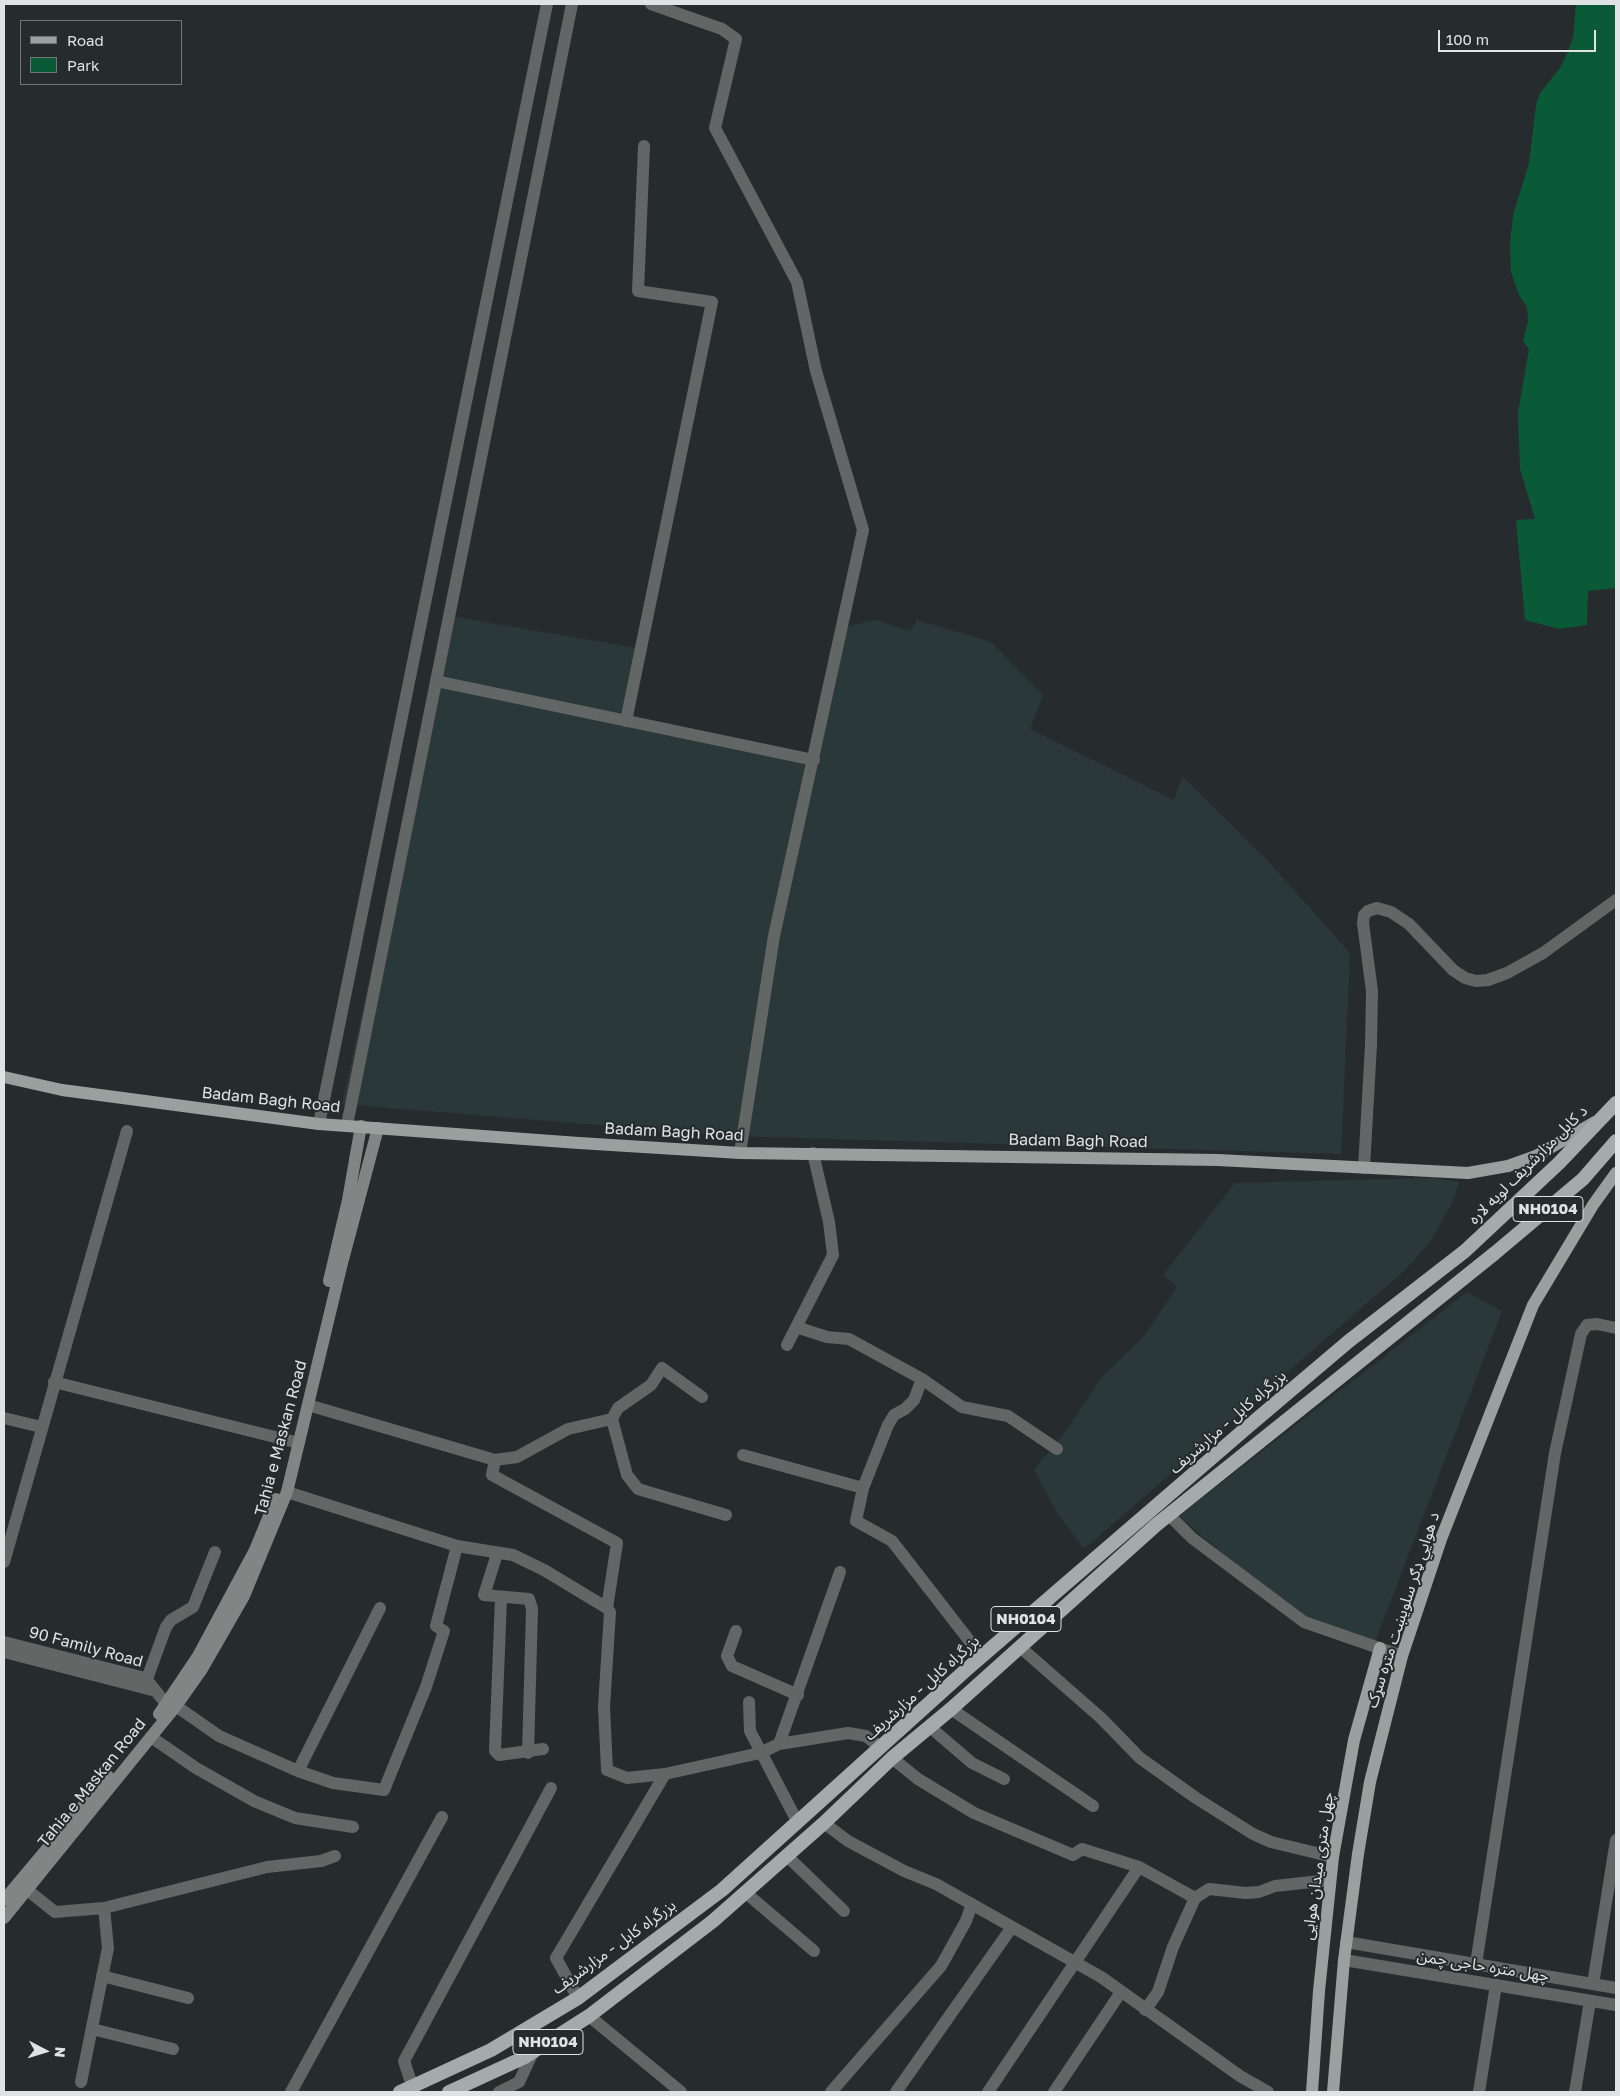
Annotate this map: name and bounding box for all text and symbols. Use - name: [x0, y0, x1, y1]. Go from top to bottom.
- legend: [20, 20, 182, 85]
- scale bar: [1440, 20, 1598, 52]
- text: 100 m: [1446, 30, 1489, 48]
- text: Road: [67, 31, 104, 49]
- text: Park: [67, 56, 99, 74]
- street label: Badam Bagh Road: [201, 1083, 341, 1117]
- street label: د کابل مزارشریف لویه لاره: [1464, 1101, 1592, 1229]
- street label: Badam Bagh Road: [604, 1119, 744, 1145]
- street label: Badam Bagh Road: [1008, 1130, 1148, 1152]
- road number: NH0104: [1513, 1196, 1583, 1222]
- street label: Tahia e Maskan Road: [251, 1358, 311, 1518]
- street label: بزرگراه کابل - مزارشریف: [1166, 1366, 1290, 1478]
- street label: د هوايي ډګر سلویښت متره سړک: [1362, 1510, 1444, 1710]
- road number: NH0104: [991, 1606, 1061, 1632]
- street label: 90 Family Road: [27, 1623, 145, 1671]
- street label: بزرگراه کابل - مزارشریف: [860, 1631, 984, 1745]
- street label: Tahia e Maskan Road: [34, 1715, 150, 1851]
- street label: چهل متری میدان هوایی: [1298, 1791, 1338, 1941]
- street label: بزرگراه کابل - مزارشریف: [548, 1896, 680, 1998]
- street label: چهل متره حاجی چمن: [1416, 1946, 1550, 1986]
- north arrow: [20, 2026, 70, 2076]
- road number: NH0104: [513, 2030, 583, 2054]
- text: N: [52, 2046, 69, 2058]

